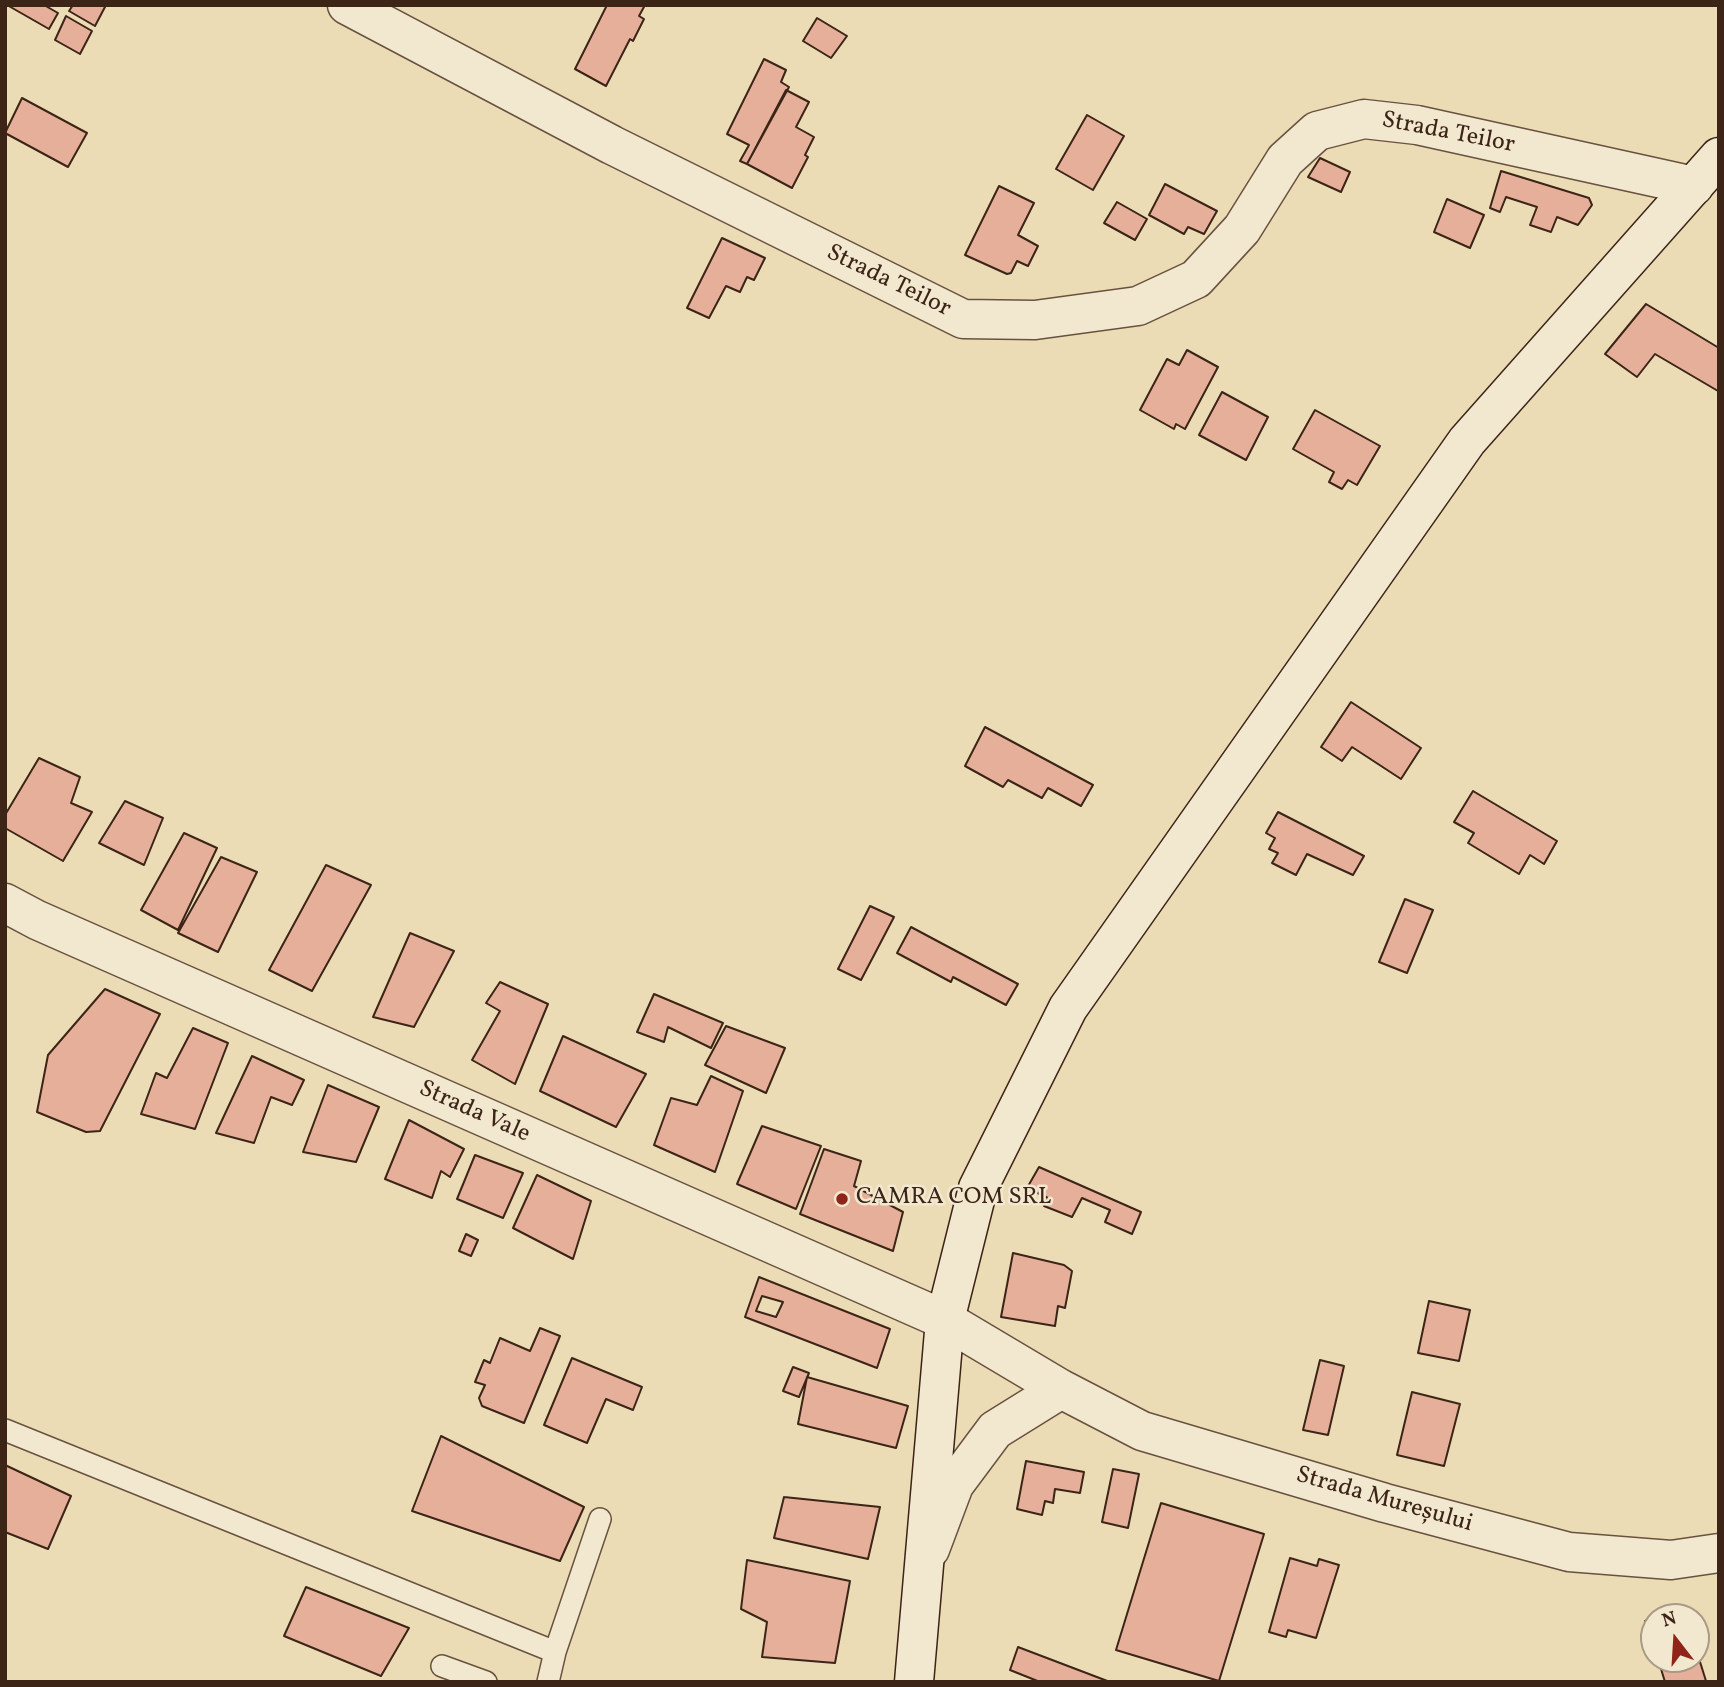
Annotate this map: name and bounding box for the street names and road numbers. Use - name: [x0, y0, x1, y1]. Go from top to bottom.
- street label: Strada Teilor: [1379, 107, 1517, 161]
- street label: Strada Teilor: [821, 239, 955, 325]
- street label: Strada Vale: [414, 1076, 534, 1150]
- street label: Strada Mureșului: [1292, 1462, 1476, 1540]

